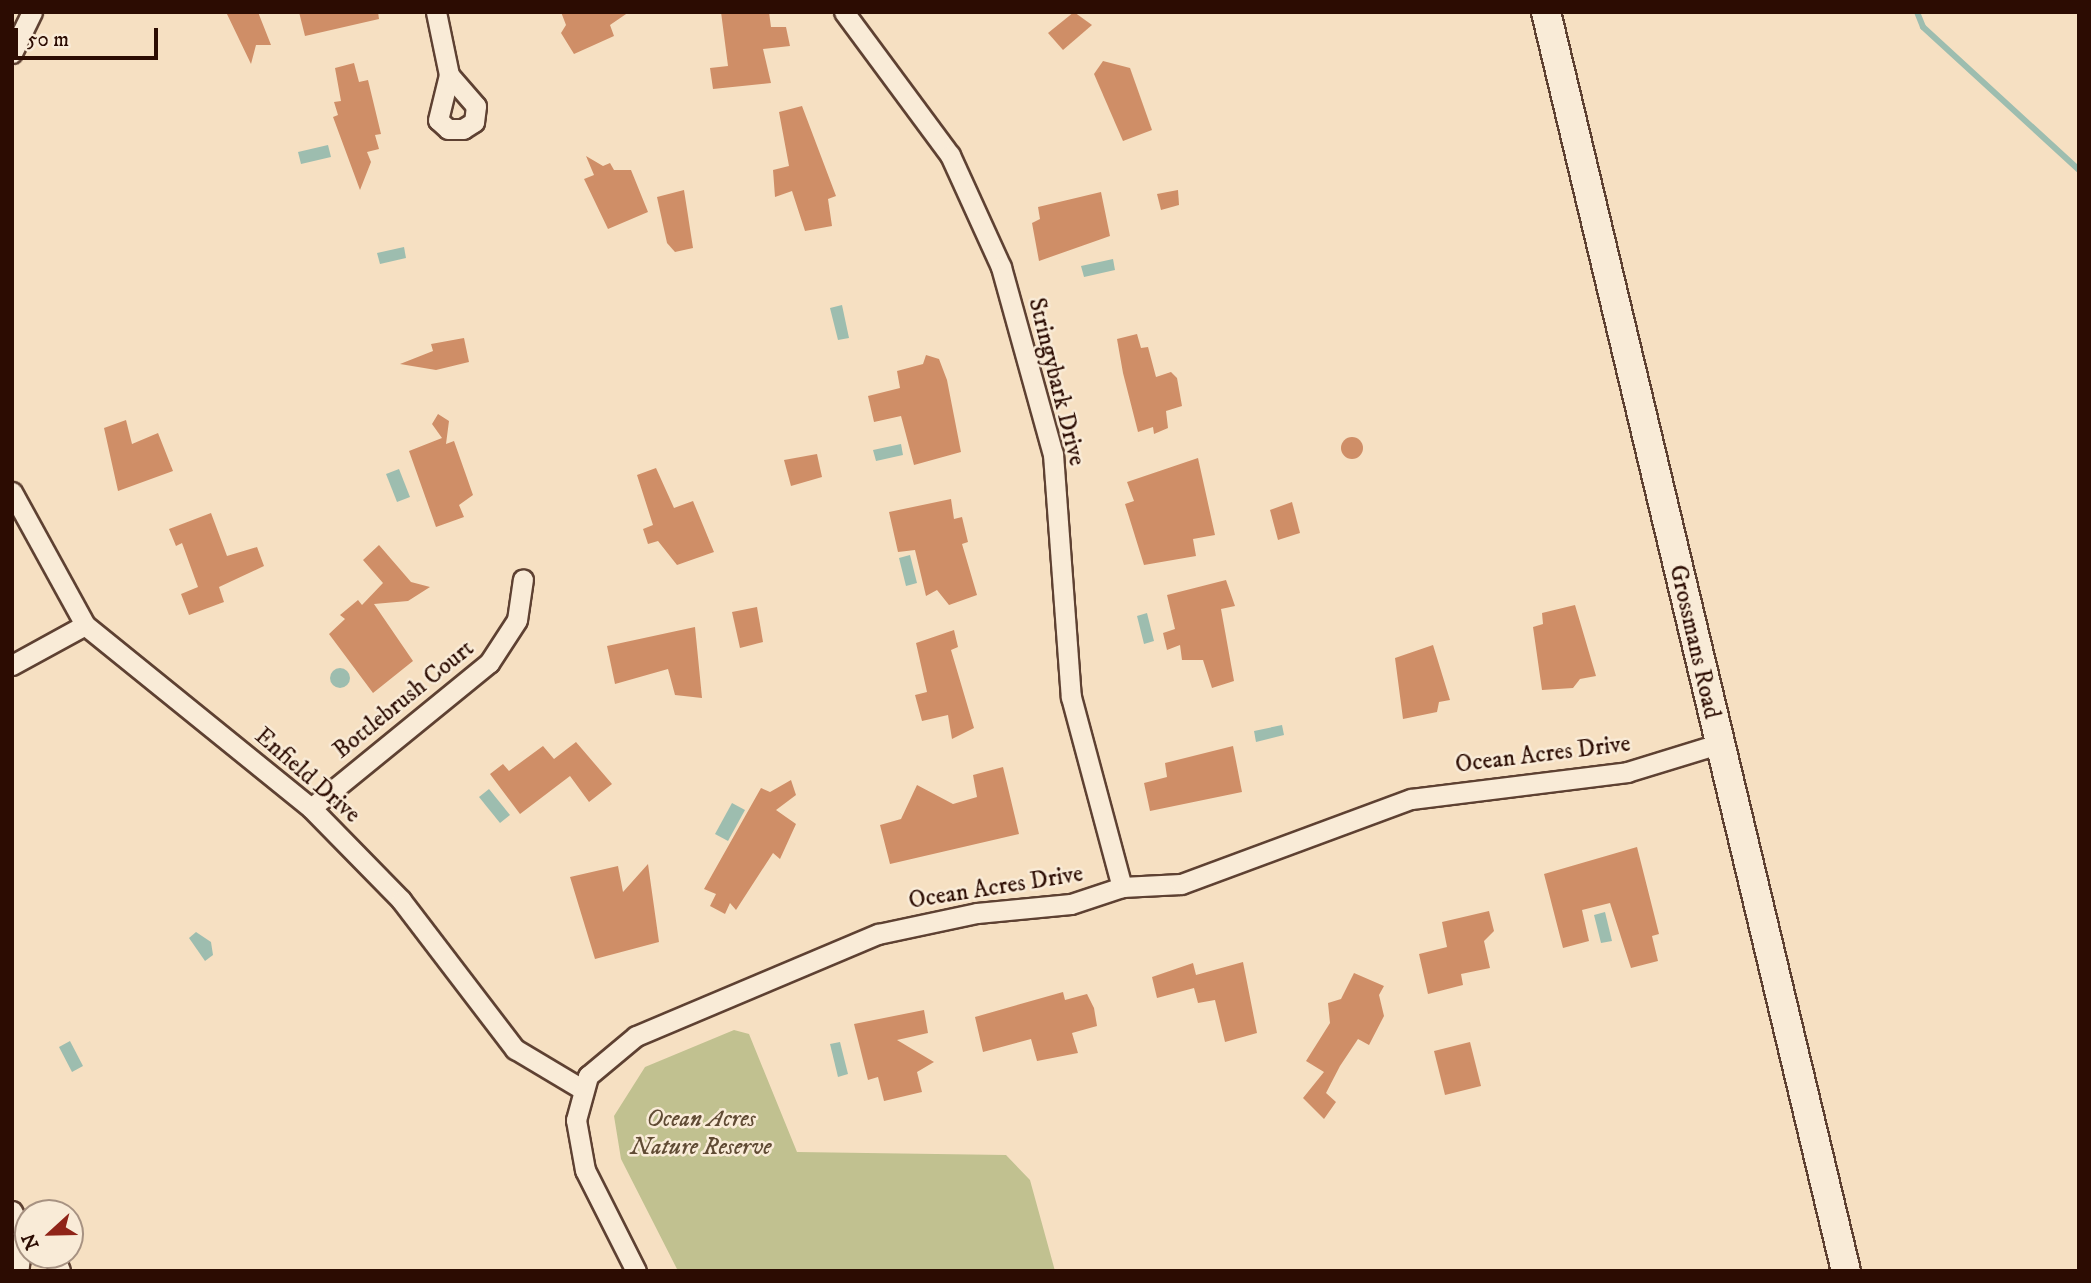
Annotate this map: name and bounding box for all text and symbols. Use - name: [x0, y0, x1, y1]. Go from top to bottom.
- scale bar: [18, 14, 161, 58]
- text: 50 m: [27, 27, 69, 53]
- street label: Stringybark Drive: [1021, 295, 1091, 469]
- street label: Grossmans Road: [1662, 562, 1726, 722]
- street label: Bottlebrush Court: [328, 635, 480, 765]
- street label: Enfield Drive: [248, 722, 366, 830]
- street label: Ocean Acres Drive: [1454, 730, 1632, 780]
- street label: Ocean Acres Drive: [907, 860, 1085, 916]
- park label: Ocean Acres Nature Reserve: [631, 1106, 771, 1162]
- north arrow: [14, 1199, 84, 1269]
- text: N: [17, 1230, 45, 1253]

